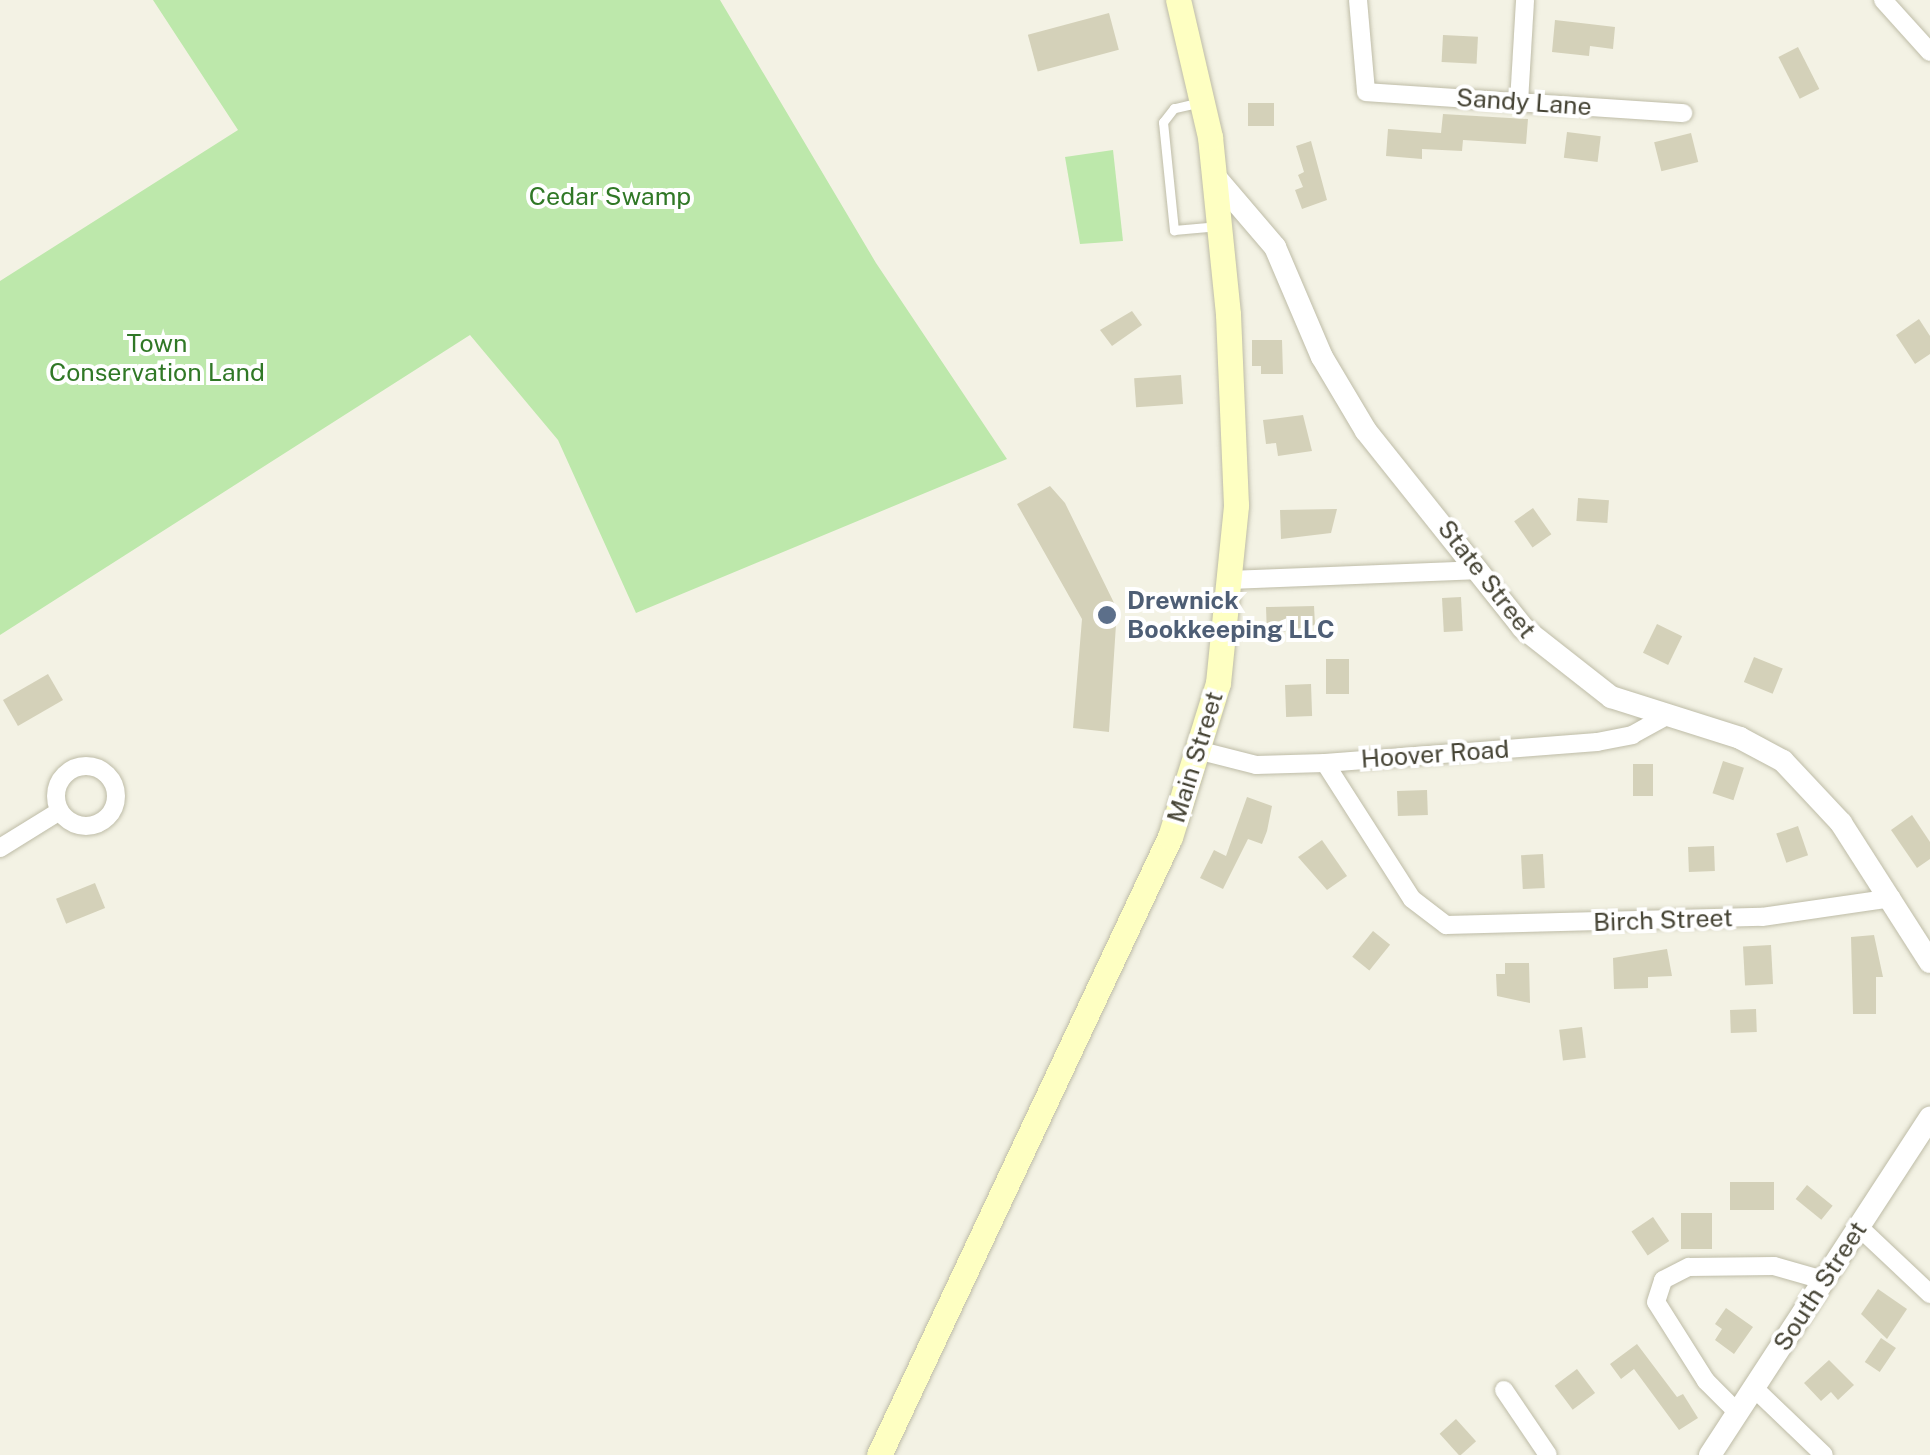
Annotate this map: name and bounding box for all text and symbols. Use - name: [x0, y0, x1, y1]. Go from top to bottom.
- street label: Sandy Lane: [1455, 82, 1593, 122]
- park label: Cedar Swamp: [529, 181, 691, 211]
- park label: Town Conservation Land: [49, 329, 265, 388]
- street label: State Street: [1432, 514, 1542, 644]
- place label: Drewnick Bookkeeping LLC: [1127, 586, 1335, 645]
- marker: Drewnick Bookkeeping LLC: [1096, 604, 1118, 626]
- street label: Main Street: [1161, 688, 1229, 826]
- street label: Hoover Road: [1360, 734, 1510, 774]
- street label: Birch Street: [1593, 903, 1733, 937]
- street label: South Street: [1767, 1216, 1873, 1356]

